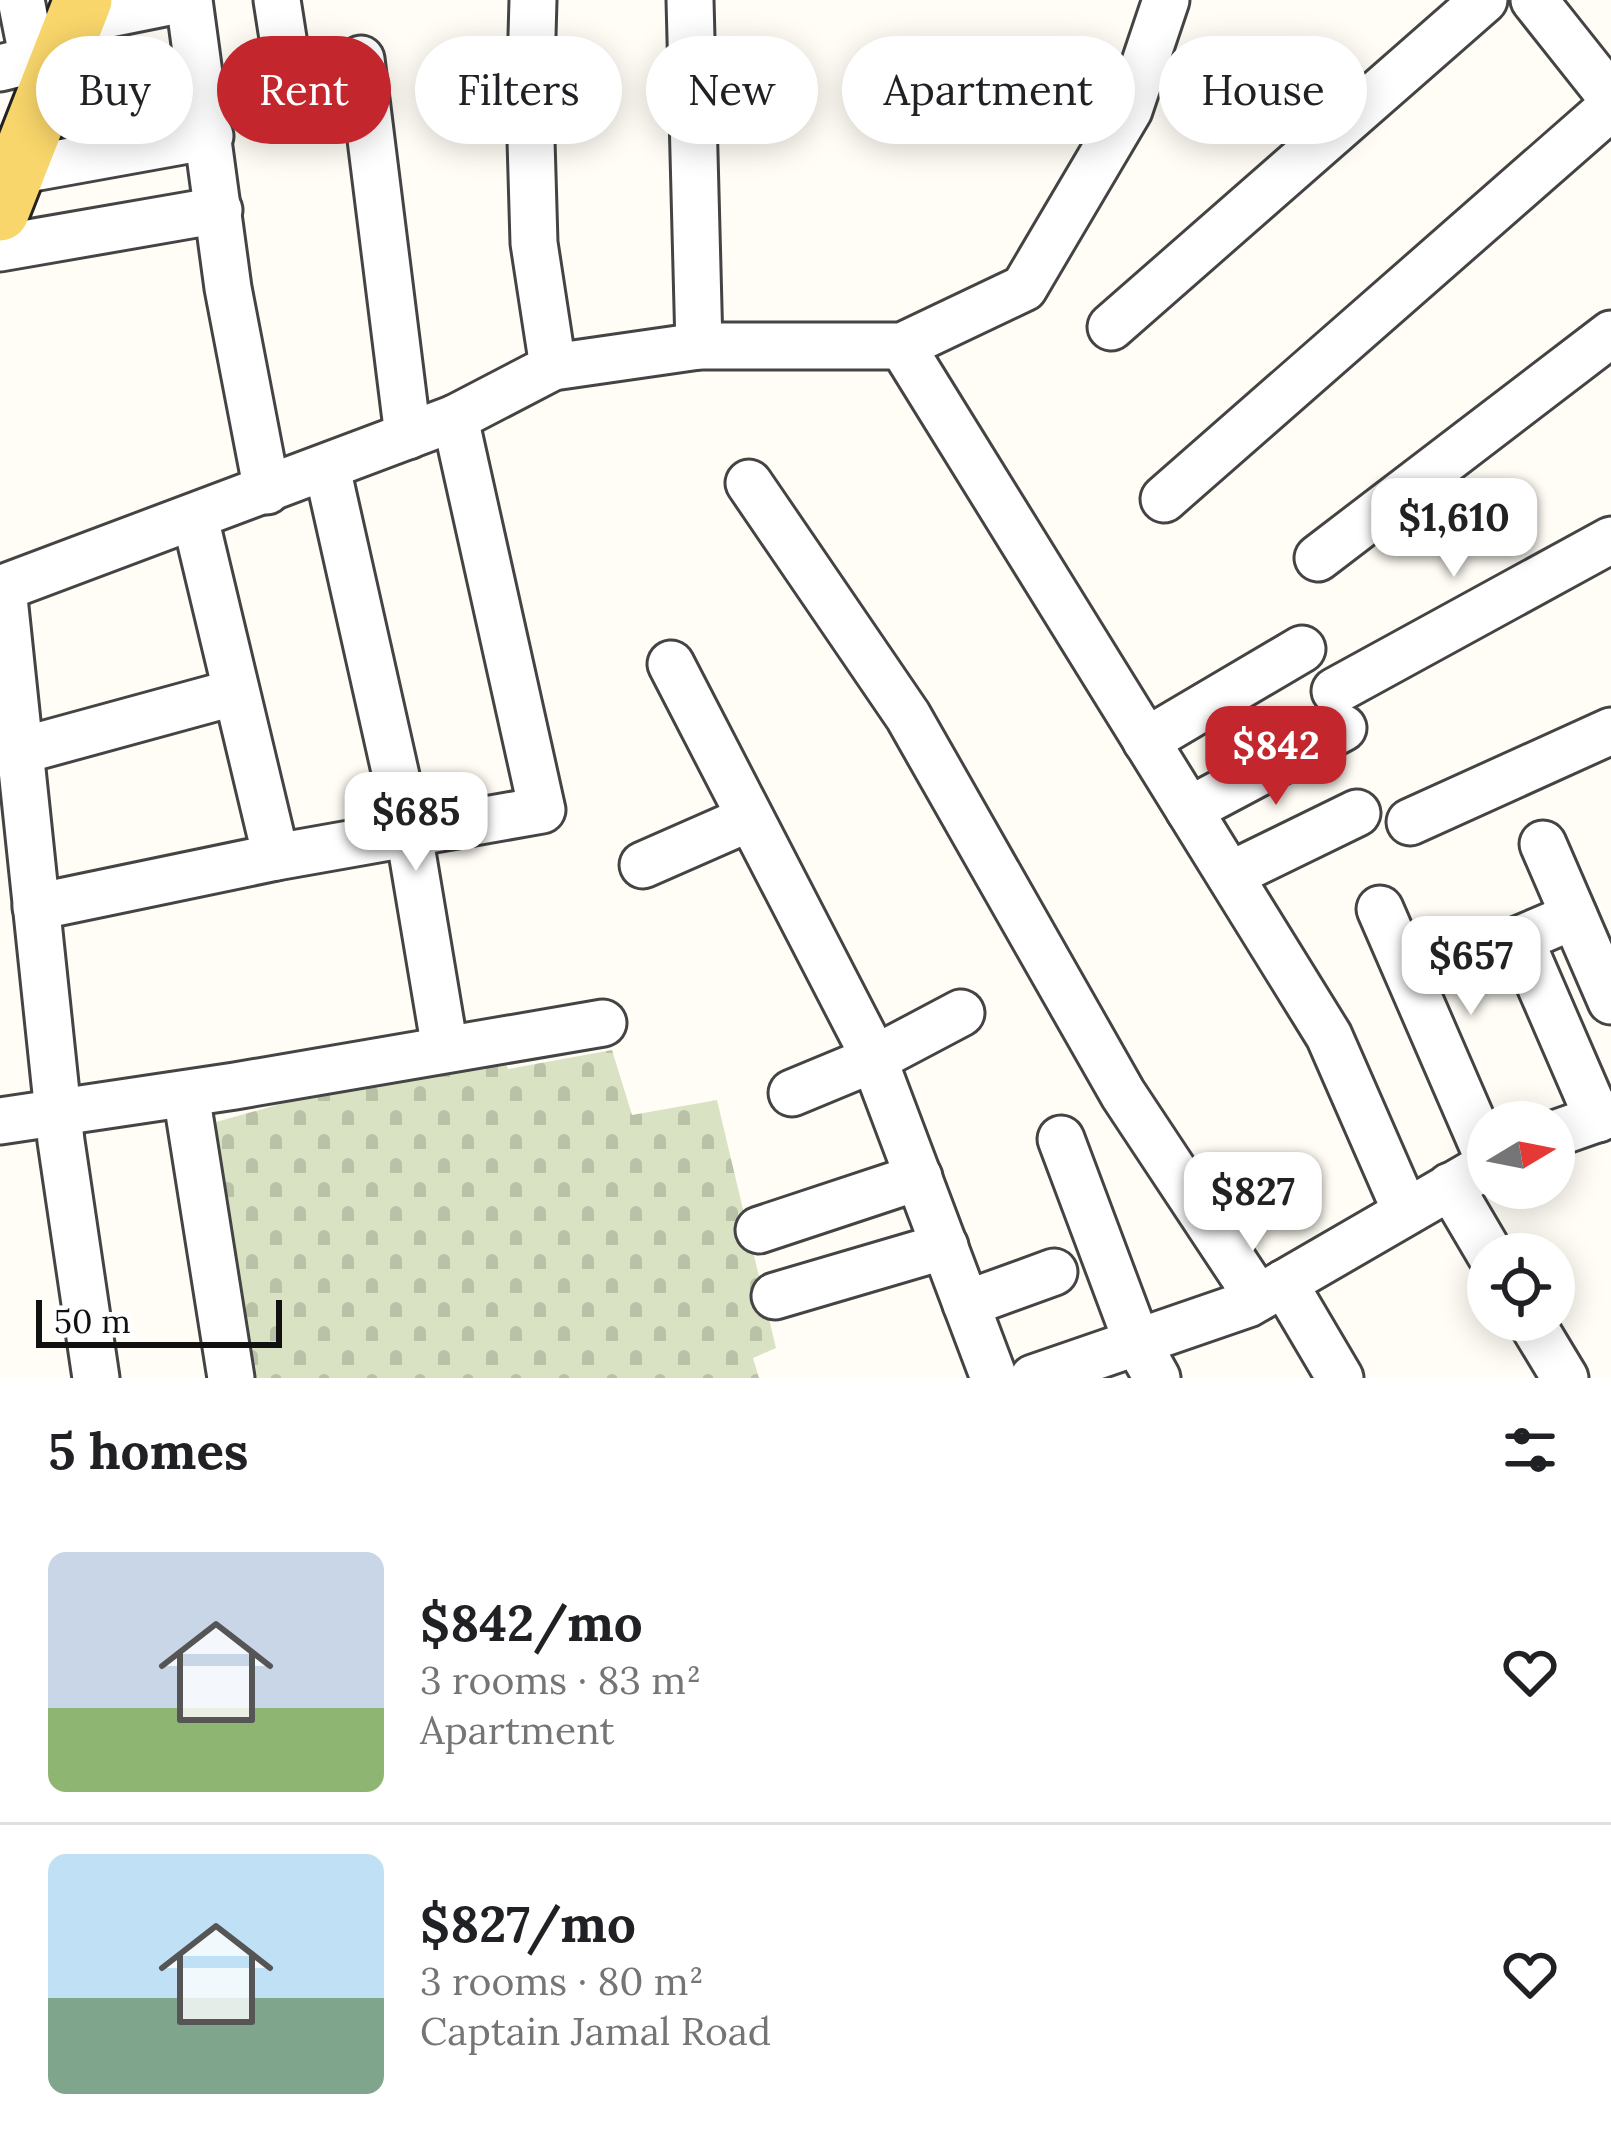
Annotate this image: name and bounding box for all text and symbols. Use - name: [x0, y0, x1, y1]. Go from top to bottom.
- chip: Buy: [36, 36, 193, 144]
- chip: Rent: [217, 36, 391, 144]
- chip: Filters: [415, 36, 622, 144]
- chip: New: [646, 36, 818, 144]
- chip: Apartment: [842, 36, 1135, 144]
- chip: House: [1159, 36, 1367, 144]
- pin: $1,610: [1356, 478, 1552, 580]
- text: $1,610: [1398, 492, 1510, 542]
- pin: $842: [1205, 706, 1347, 808]
- text: $842: [1232, 720, 1320, 770]
- pin: $685: [345, 772, 487, 874]
- text: $685: [372, 786, 460, 836]
- pin: $657: [1400, 916, 1542, 1018]
- text: $657: [1429, 930, 1513, 980]
- north arrow: [1467, 1101, 1575, 1209]
- map controls: [1467, 1101, 1575, 1341]
- pin: $827: [1182, 1152, 1324, 1254]
- text: $827: [1211, 1166, 1295, 1216]
- button: locate: [1467, 1233, 1575, 1341]
- scale bar: [36, 1294, 282, 1347]
- text: 50 m: [54, 1300, 131, 1342]
- icon: filters: [1497, 1417, 1563, 1483]
- text: 5 homes: [48, 1418, 249, 1483]
- text: $842/mo: [420, 1590, 643, 1655]
- icon: home: [144, 1600, 288, 1744]
- icon: heart: [1497, 1639, 1563, 1705]
- text: 3 rooms · 83 m²: [420, 1655, 701, 1705]
- text: Apartment: [420, 1705, 615, 1755]
- text: $827/mo: [420, 1891, 636, 1956]
- icon: home: [144, 1902, 288, 2046]
- icon: heart: [1497, 1941, 1563, 2007]
- text: 3 rooms · 80 m²: [420, 1956, 704, 2006]
- text: Captain Jamal Road: [420, 2006, 771, 2056]

